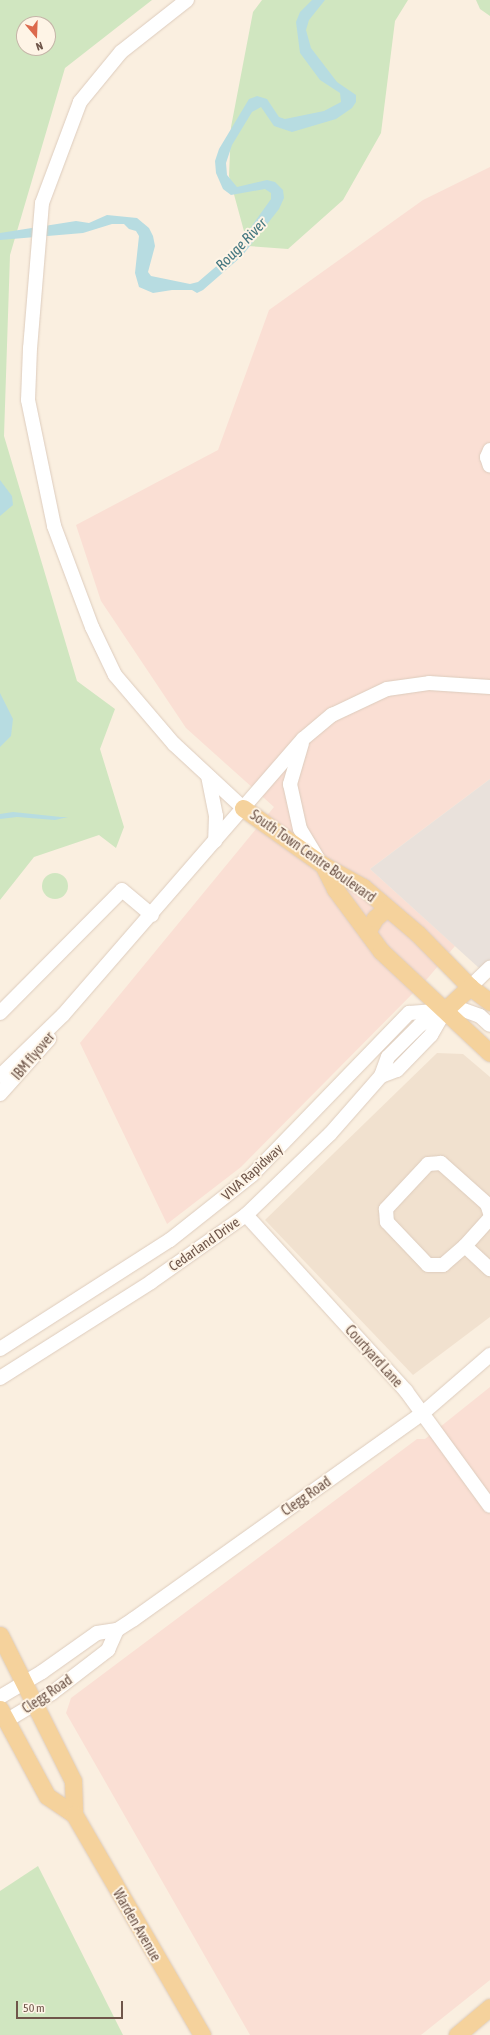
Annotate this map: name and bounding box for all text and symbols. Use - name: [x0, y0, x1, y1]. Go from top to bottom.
- north arrow: [16, 16, 56, 56]
- text: N: [35, 40, 45, 53]
- water label: Rouge River: [212, 214, 270, 274]
- street label: South Town Centre Boulevard: [247, 806, 379, 906]
- street label: IBM flyover: [8, 1029, 58, 1083]
- street label: VIVA Rapidway: [218, 1140, 286, 1204]
- street label: Cedarland Drive: [165, 1213, 243, 1275]
- street label: Courtyard Lane: [342, 1322, 406, 1390]
- street label: Clegg Road: [278, 1473, 334, 1519]
- street label: Clegg Road: [19, 1671, 75, 1717]
- street label: Warden Avenue: [110, 1886, 164, 1964]
- scale bar: [18, 1993, 125, 2019]
- text: 50 m: [23, 2001, 45, 2015]

